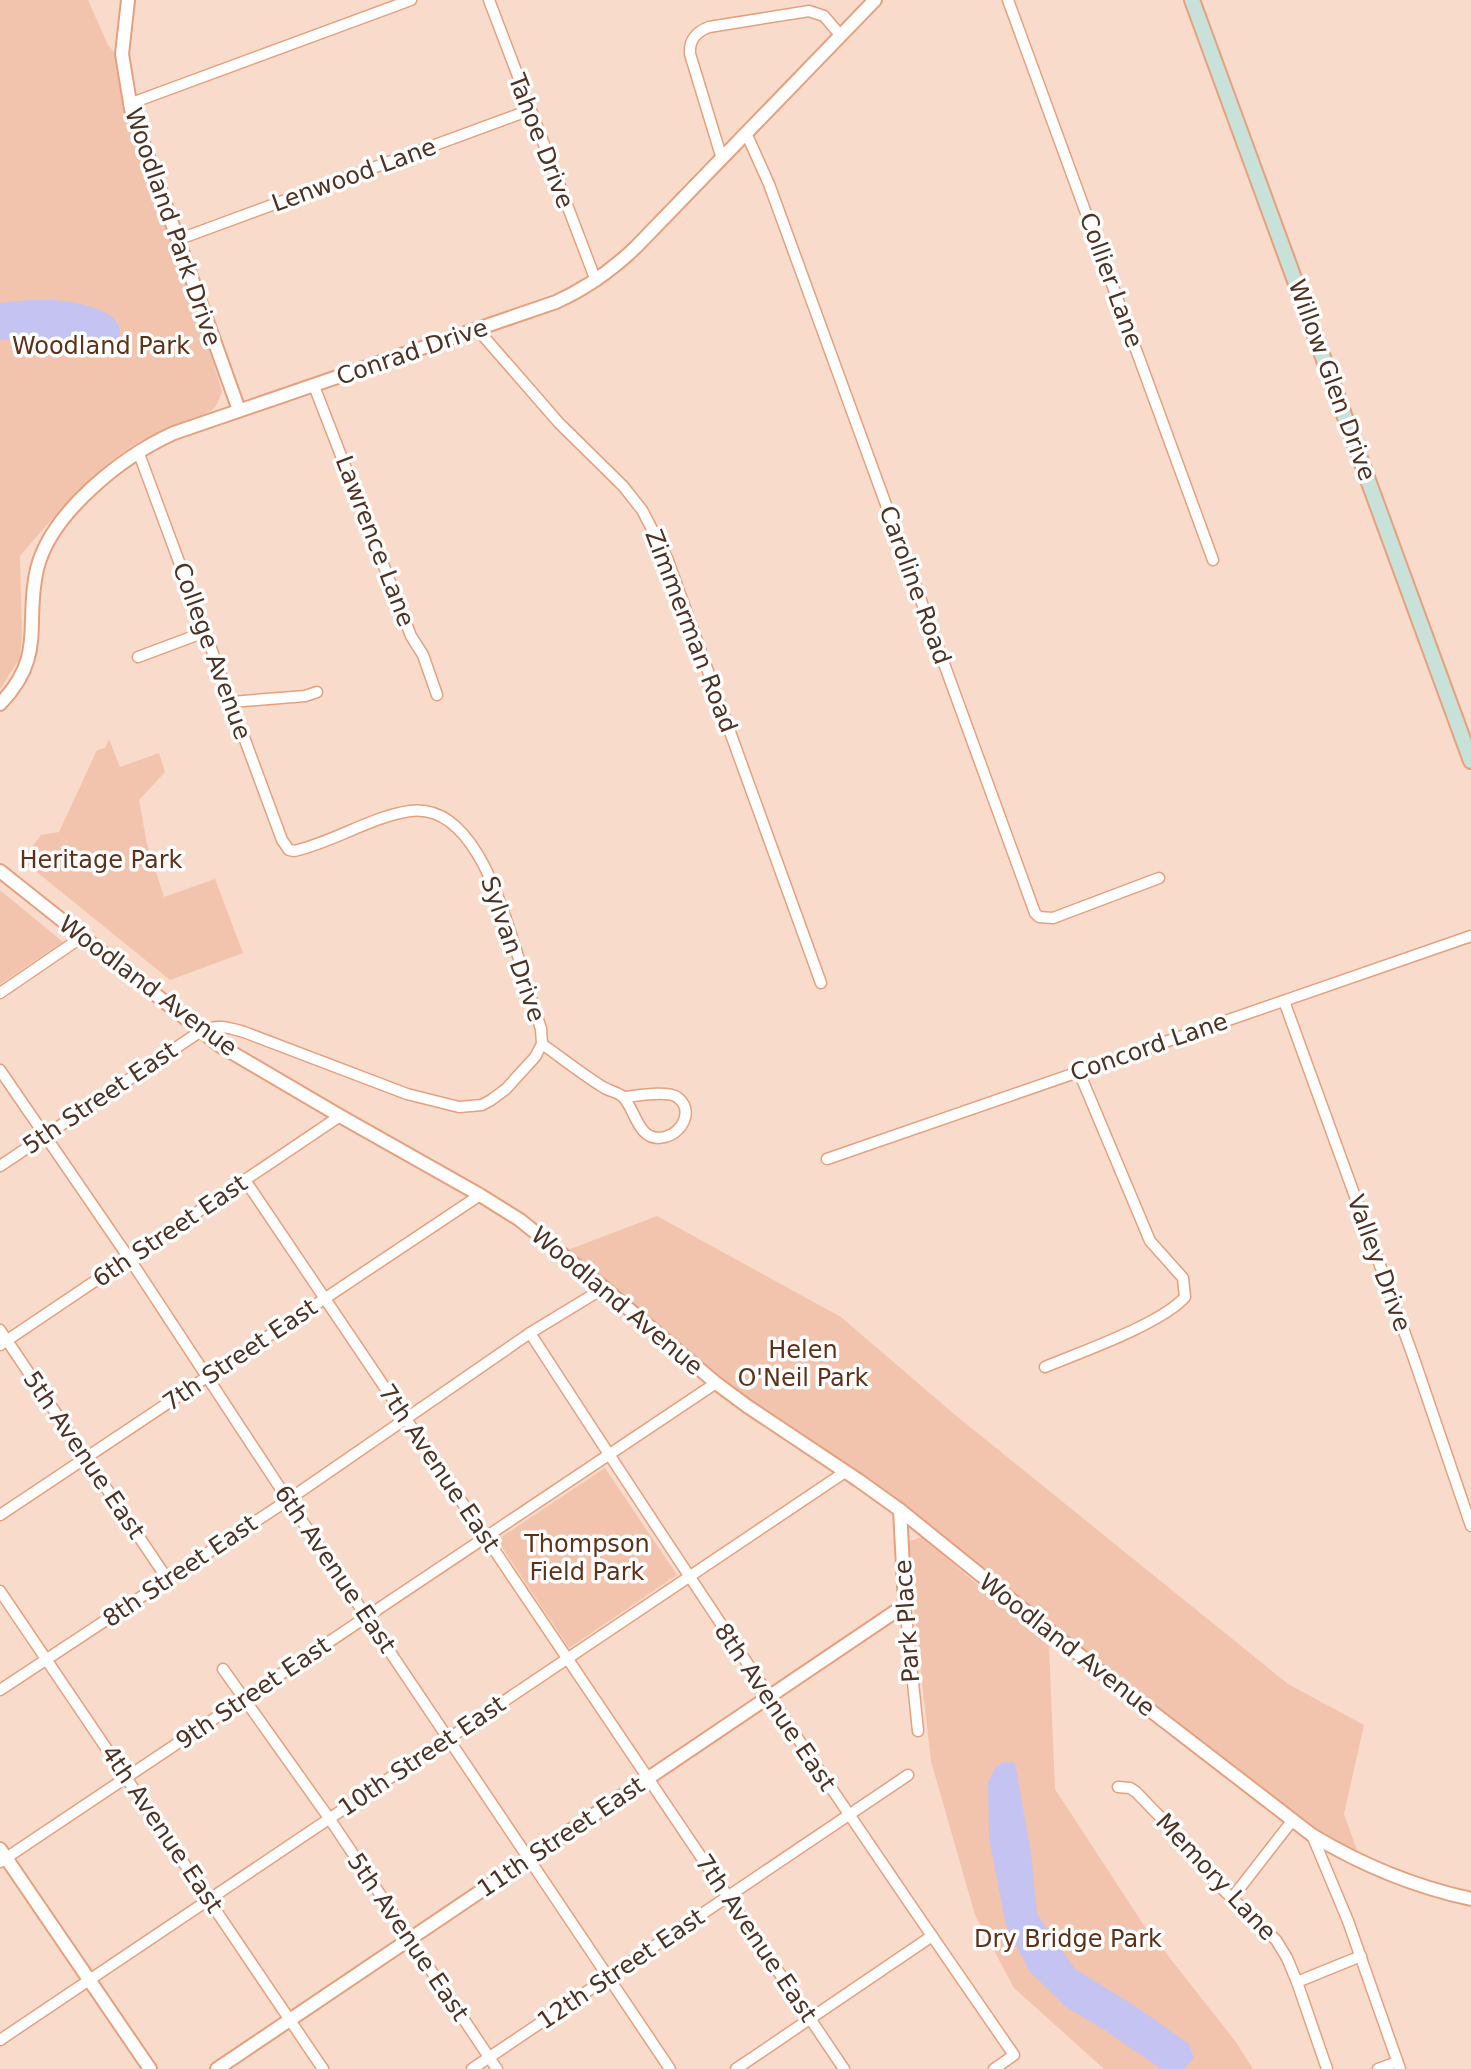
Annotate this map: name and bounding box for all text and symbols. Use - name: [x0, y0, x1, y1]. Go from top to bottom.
- street label: Tahoe Drive: [502, 69, 579, 212]
- street label: Woodland Park Drive: [119, 104, 227, 350]
- street label: Lenwood Lane: [268, 132, 440, 218]
- street label: Collier Lane: [1074, 209, 1148, 351]
- street label: Willow Glen Drive: [1283, 276, 1381, 484]
- street label: Conrad Drive: [333, 313, 491, 391]
- park label: Woodland Park: [12, 332, 190, 360]
- street label: Lawrence Lane: [330, 452, 420, 630]
- street label: Caroline Road: [873, 502, 957, 668]
- street label: Zimmerman Road: [639, 526, 743, 736]
- street label: College Avenue: [167, 559, 257, 743]
- park label: Heritage Park: [20, 846, 183, 874]
- street label: Sylvan Drive: [475, 873, 551, 1025]
- street label: Woodland Avenue: [54, 910, 242, 1062]
- street label: Concord Lane: [1066, 1007, 1232, 1087]
- street label: 5th Street East: [18, 1036, 182, 1160]
- street label: 6th Street East: [88, 1169, 252, 1293]
- street label: Valley Drive: [1341, 1191, 1417, 1335]
- street label: Woodland Avenue: [525, 1221, 709, 1381]
- street label: 7th Street East: [158, 1293, 322, 1417]
- park label: Helen O'Neil Park: [737, 1336, 869, 1392]
- street label: 5th Avenue East: [18, 1366, 150, 1544]
- street label: 7th Avenue East: [373, 1379, 505, 1557]
- street label: 6th Avenue East: [269, 1480, 401, 1658]
- street label: 8th Street East: [98, 1509, 262, 1633]
- park label: Thompson Field Park: [523, 1530, 650, 1586]
- street label: Park Place: [889, 1559, 925, 1683]
- street label: Woodland Avenue: [973, 1568, 1161, 1722]
- street label: 8th Avenue East: [709, 1618, 841, 1796]
- street label: 9th Street East: [171, 1631, 335, 1755]
- street label: 10th Street East: [333, 1690, 511, 1822]
- street label: 4th Avenue East: [96, 1740, 228, 1918]
- street label: 11th Street East: [472, 1771, 650, 1903]
- street label: Memory Lane: [1150, 1808, 1282, 1946]
- street label: 5th Avenue East: [342, 1848, 474, 2026]
- street label: 7th Avenue East: [690, 1849, 822, 2027]
- street label: 12th Street East: [532, 1903, 710, 2035]
- park label: Dry Bridge Park: [974, 1925, 1162, 1953]

